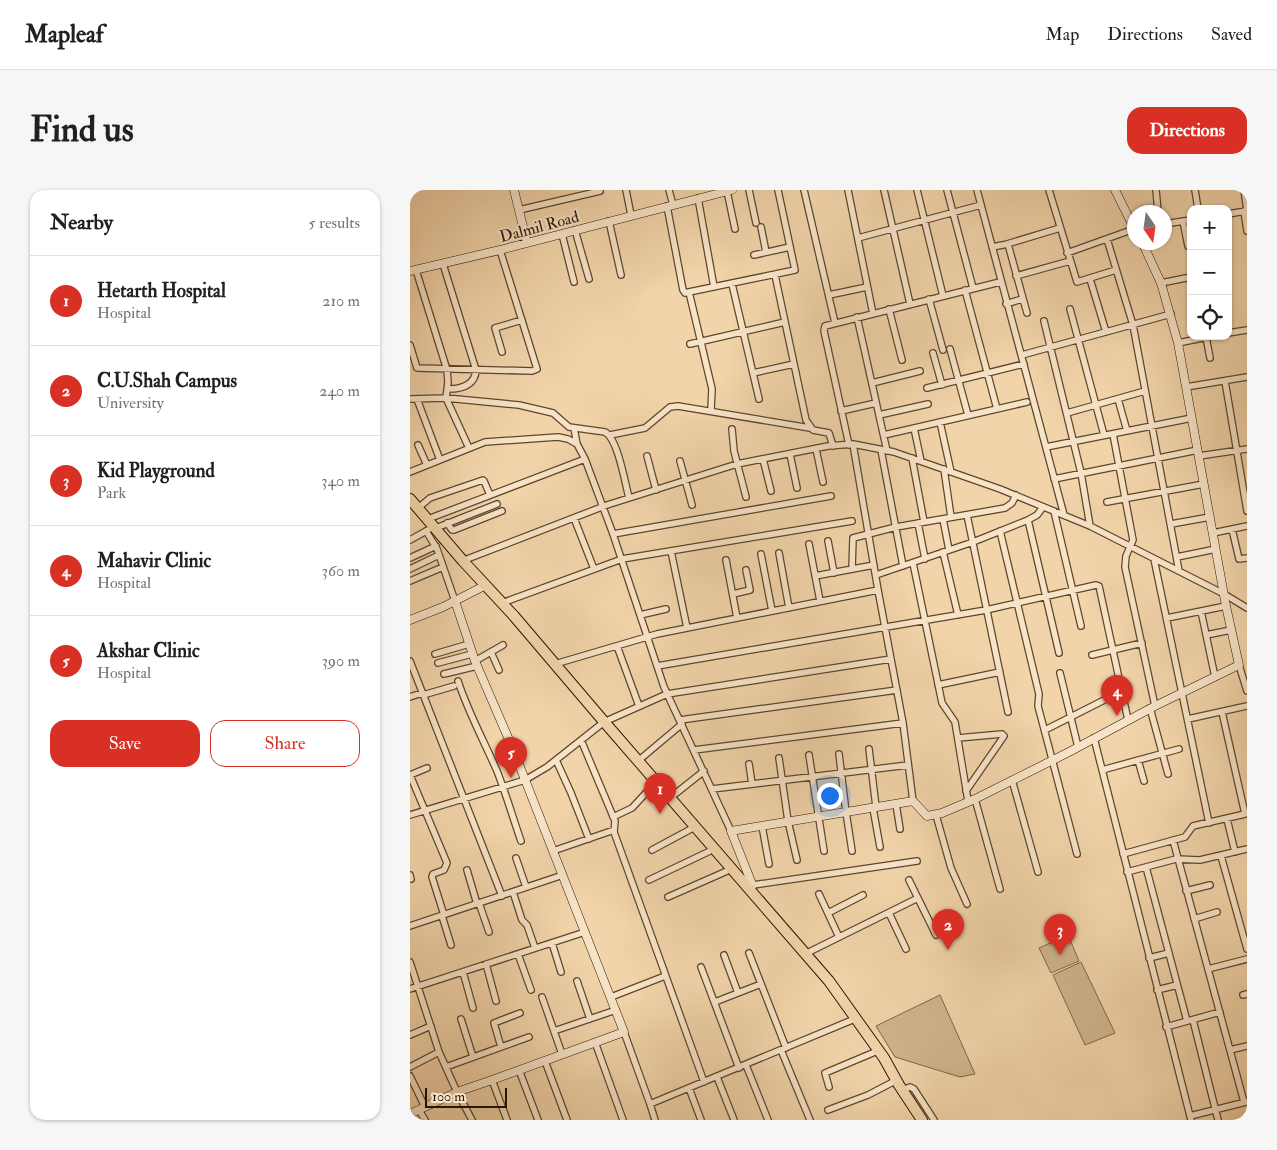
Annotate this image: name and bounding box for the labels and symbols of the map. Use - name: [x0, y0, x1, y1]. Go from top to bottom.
- north arrow: [1127, 205, 1172, 250]
- street label: Dalmil Road: [497, 207, 581, 247]
- pin: 4: [1101, 675, 1133, 716]
- pin: 5: [495, 737, 527, 778]
- pin: 1: [644, 773, 676, 814]
- your location: [817, 783, 843, 809]
- pin: 2: [932, 909, 964, 950]
- pin: 3: [1044, 914, 1076, 955]
- scale bar: [425, 1085, 508, 1108]

